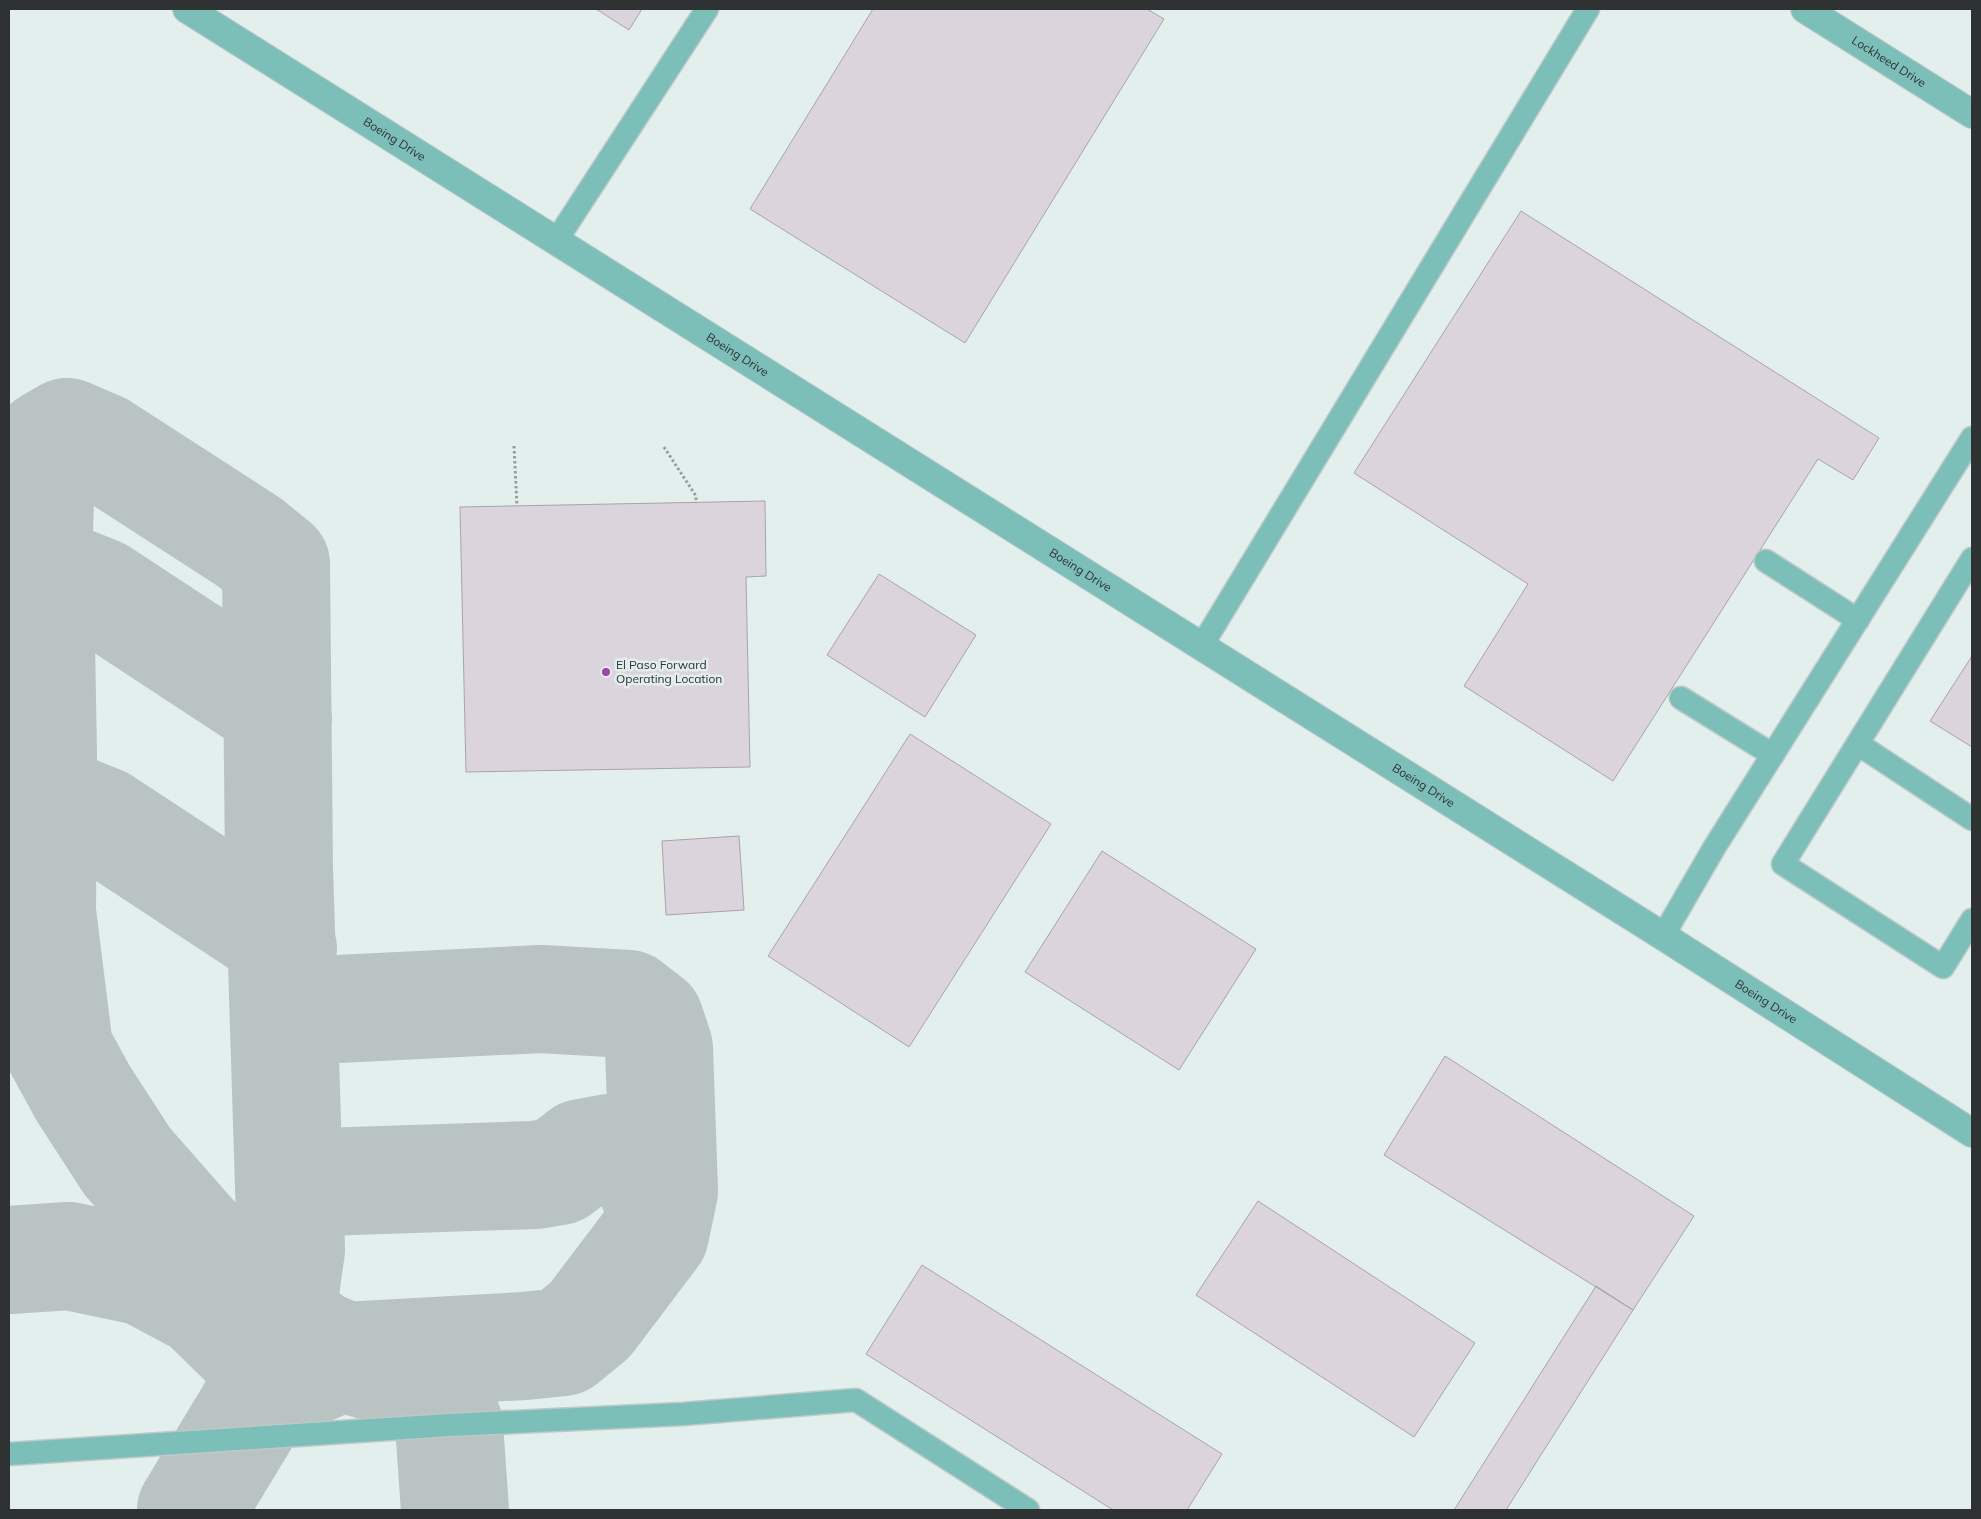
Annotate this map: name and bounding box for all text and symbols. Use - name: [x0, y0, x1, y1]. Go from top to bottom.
- street label: Lockheed Drive: [1849, 32, 1929, 90]
- street label: Boeing Drive: [361, 114, 429, 164]
- street label: Boeing Drive: [704, 329, 772, 379]
- street label: Boeing Drive: [1047, 544, 1115, 595]
- place label: El Paso Forward Operating Location: [616, 657, 722, 686]
- marker: El Paso Forward Operating Location: [600, 666, 612, 678]
- street label: Boeing Drive: [1390, 760, 1458, 810]
- street label: Boeing Drive: [1732, 976, 1800, 1027]

